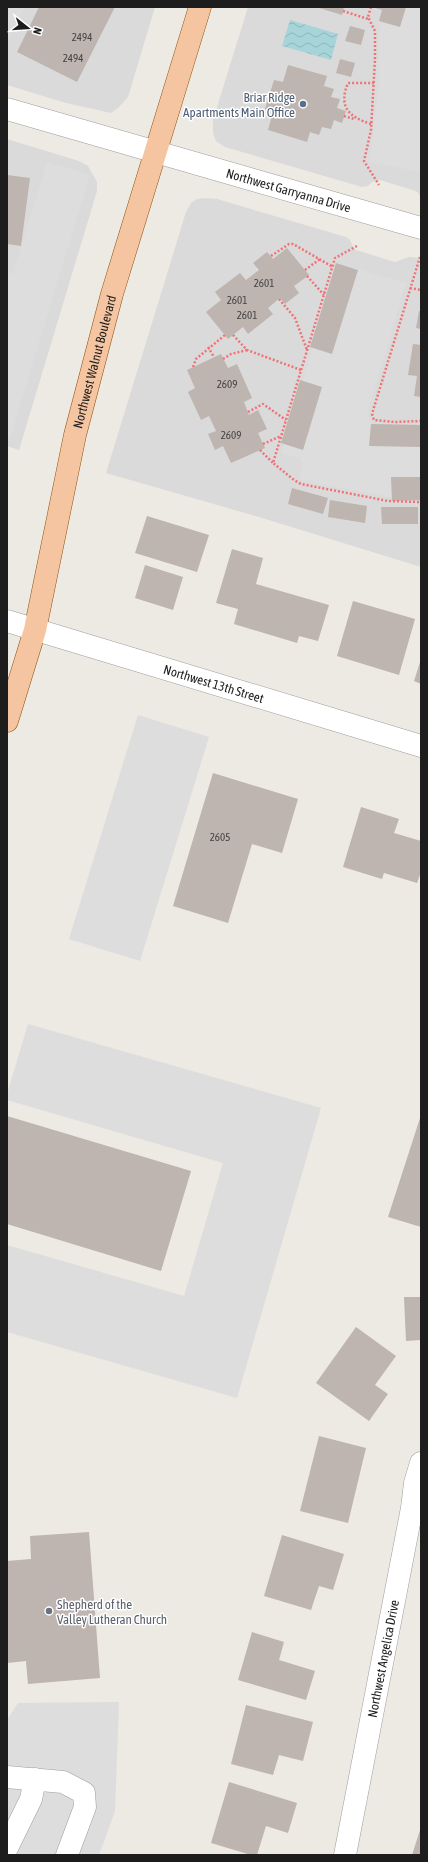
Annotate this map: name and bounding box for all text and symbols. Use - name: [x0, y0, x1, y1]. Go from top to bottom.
- north arrow: [8, 8, 48, 48]
- text: N: [31, 26, 44, 36]
- house number: 2494: [72, 31, 92, 43]
- house number: 2494: [63, 52, 83, 64]
- place label: Briar Ridge Apartments Main Office: [183, 90, 295, 120]
- marker: Briar Ridge Apartments Main Office: [298, 99, 308, 109]
- street label: Northwest Garryanna Drive: [225, 165, 353, 215]
- house number: 2601: [254, 277, 274, 289]
- street label: Northwest Walnut Boulevard: [70, 294, 119, 430]
- house number: 2601: [227, 294, 247, 306]
- house number: 2601: [237, 309, 257, 321]
- house number: 2609: [217, 378, 237, 390]
- house number: 2609: [221, 429, 241, 441]
- street label: Northwest 13th Street: [162, 661, 266, 706]
- house number: 2605: [210, 831, 230, 843]
- place label: Shepherd of the Valley Lutheran Church: [57, 1597, 167, 1627]
- street label: Northwest Angelica Drive: [364, 1598, 402, 1719]
- marker: Shepherd of the Valley Lutheran Church: [44, 1606, 54, 1616]

